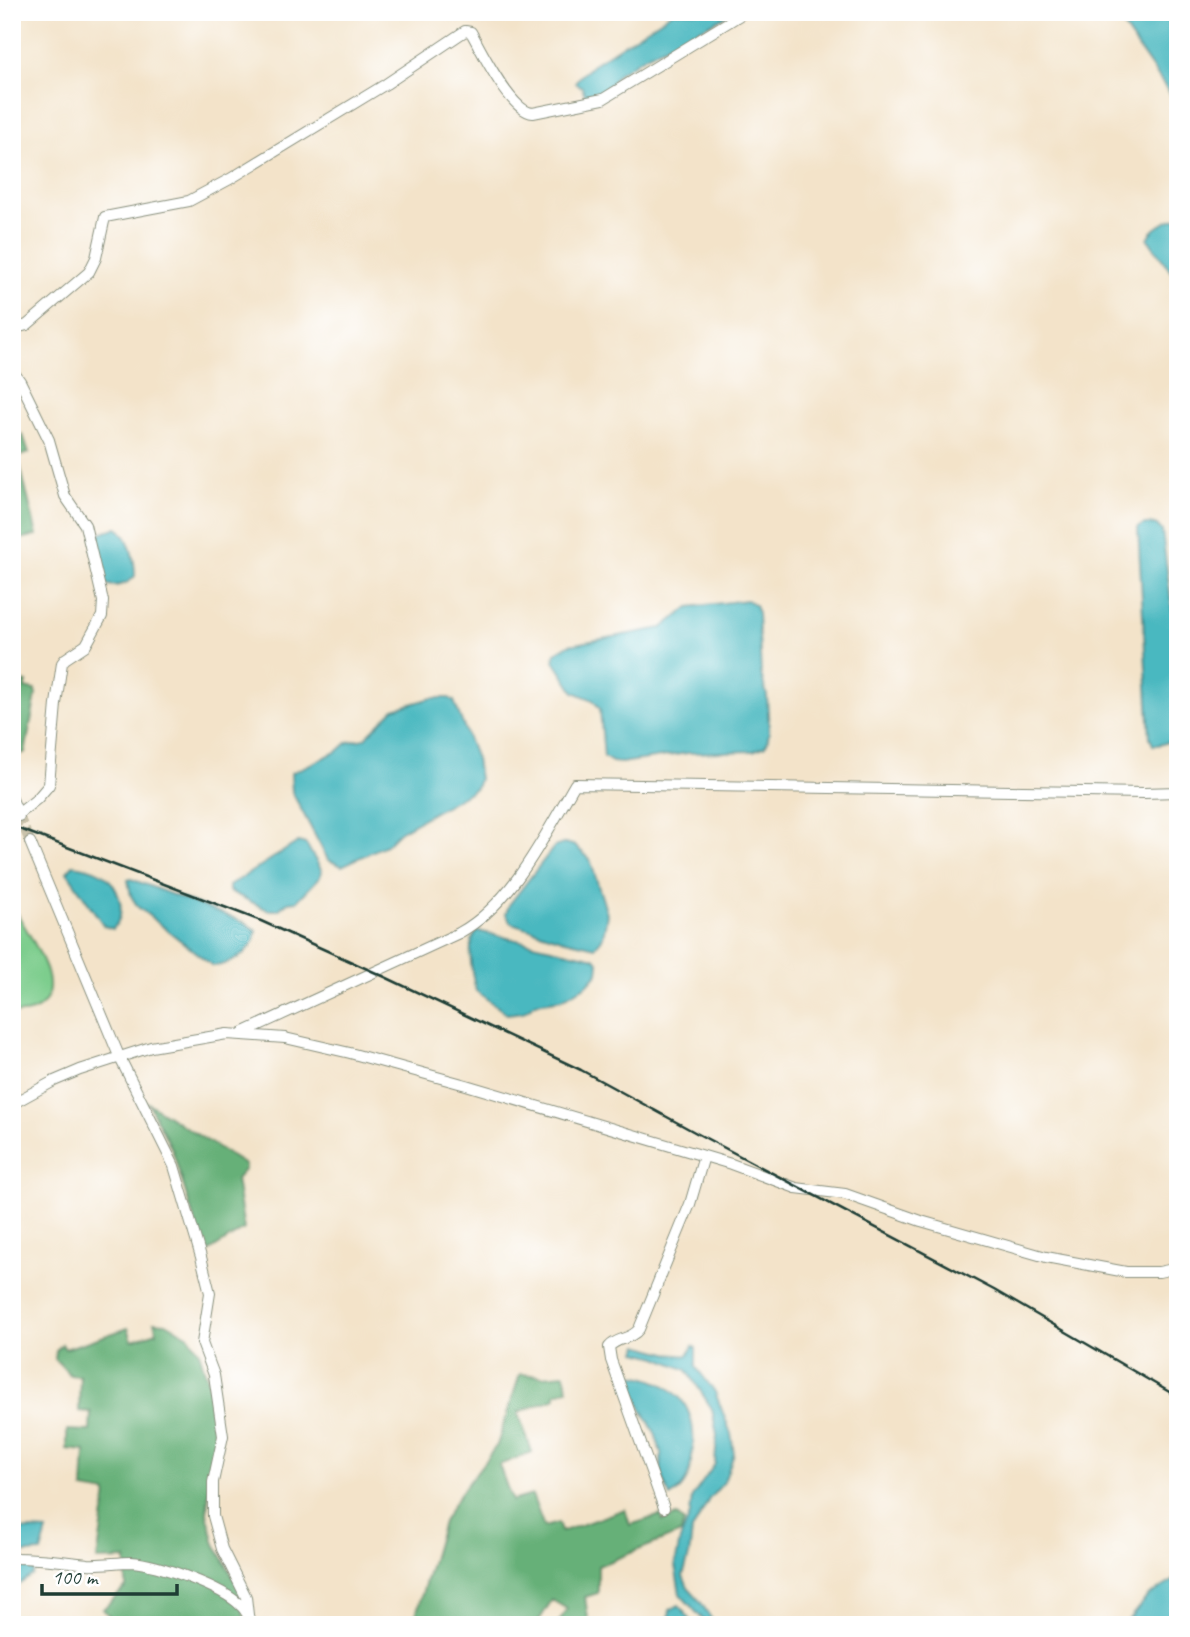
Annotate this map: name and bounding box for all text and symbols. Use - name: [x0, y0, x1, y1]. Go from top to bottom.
- scale bar: [42, 1553, 177, 1597]
- text: 100 m: [52, 1564, 99, 1590]

